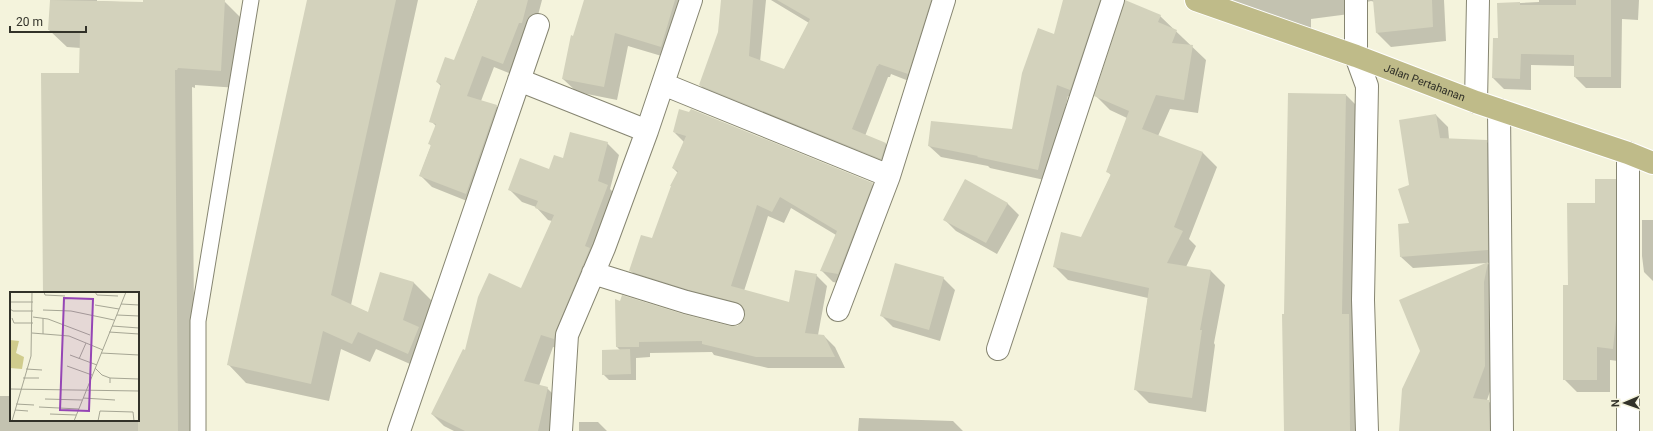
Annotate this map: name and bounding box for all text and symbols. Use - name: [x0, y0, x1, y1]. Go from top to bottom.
- scale bar: [10, 8, 86, 34]
- text: 20 m: [16, 15, 43, 29]
- street label: Jalan Pertahanan: [1382, 61, 1467, 104]
- inset map: [10, 292, 139, 421]
- north arrow: [1605, 383, 1645, 423]
- text: N: [1609, 399, 1622, 407]

